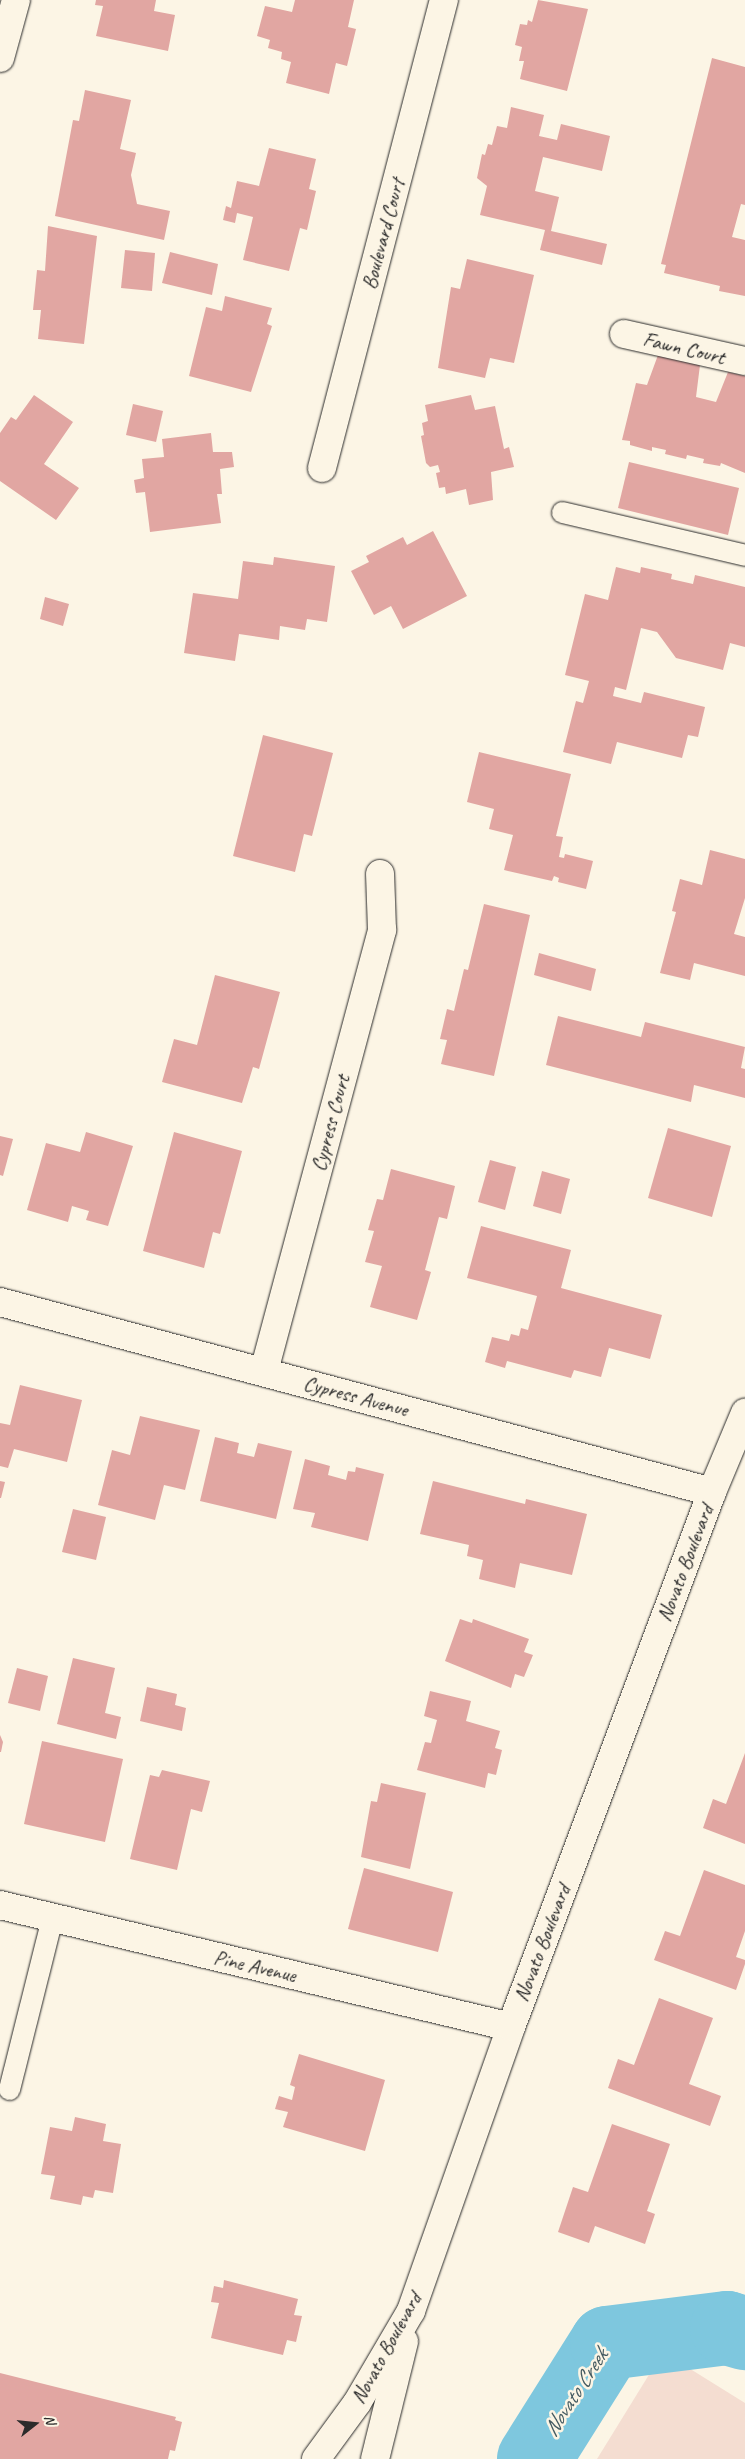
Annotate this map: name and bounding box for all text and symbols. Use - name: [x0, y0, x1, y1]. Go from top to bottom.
- street label: Boulevard Court: [356, 176, 410, 292]
- street label: Fawn Court: [641, 326, 727, 370]
- street label: Cypress Court: [305, 1072, 355, 1174]
- street label: Cypress Avenue: [301, 1370, 411, 1422]
- street label: Novato Boulevard: [651, 1501, 719, 1625]
- street label: Novato Boulevard: [508, 1881, 576, 2005]
- street label: Pine Avenue: [211, 1944, 299, 1988]
- street label: Novato Boulevard: [345, 2288, 427, 2408]
- water label: Novato Creek: [538, 2345, 614, 2441]
- north arrow: [10, 2399, 60, 2449]
- text: N: [41, 2413, 59, 2426]

